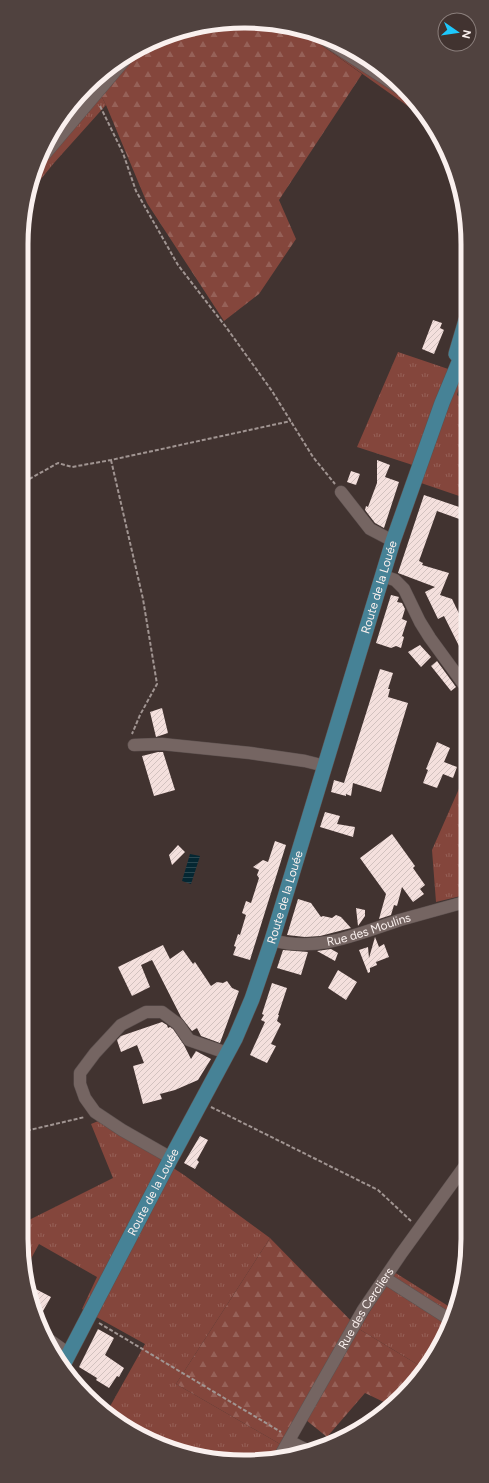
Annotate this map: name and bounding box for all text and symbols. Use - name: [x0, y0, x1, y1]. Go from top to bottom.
- north arrow: [437, 12, 477, 52]
- text: N: [459, 29, 474, 40]
- street label: Route de la Louée: [358, 539, 400, 635]
- street label: Route de la Louée: [264, 849, 306, 946]
- street label: Rue des Moulins: [325, 910, 413, 949]
- street label: Route de la Louée: [125, 1146, 182, 1238]
- street label: Rue des Cercliers: [335, 1265, 397, 1351]

